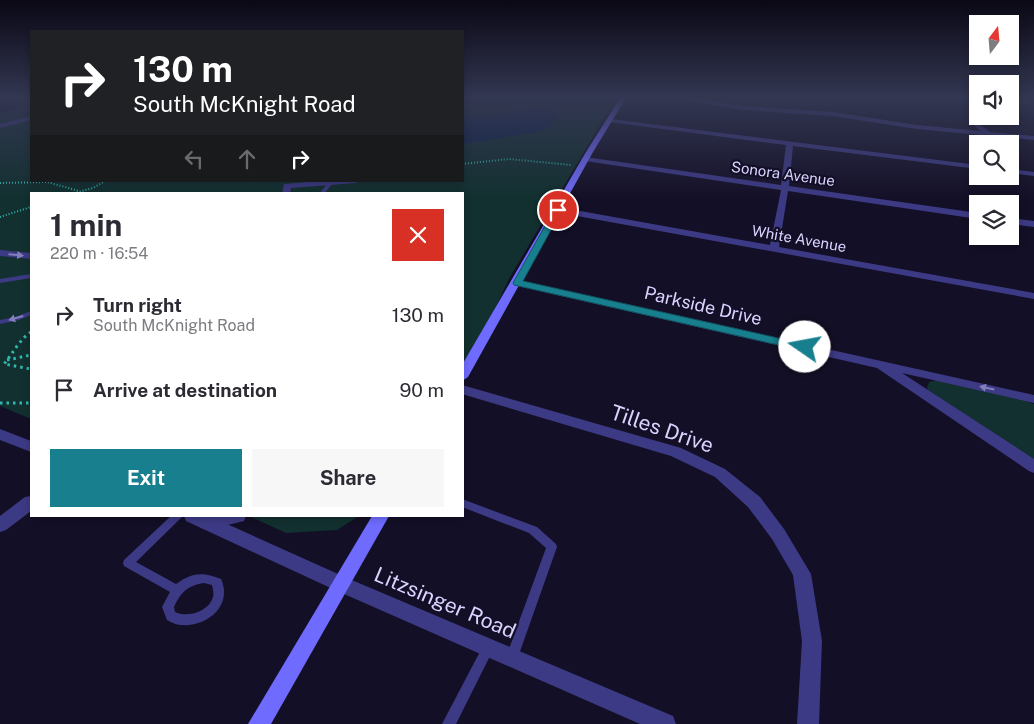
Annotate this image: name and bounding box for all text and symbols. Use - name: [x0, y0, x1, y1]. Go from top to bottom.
- north arrow: [969, 15, 1019, 65]
- map controls: [969, 15, 1019, 245]
- text: 130 m: [133, 49, 233, 90]
- icon: right: [50, 50, 115, 115]
- button: sound: [969, 75, 1019, 125]
- text: South McKnight Road: [133, 91, 356, 117]
- button: search: [969, 135, 1019, 185]
- icon: left: [180, 145, 208, 173]
- icon: ahead: [233, 145, 261, 173]
- icon: right: [286, 145, 314, 173]
- street label: Sonora Avenue: [730, 158, 836, 189]
- pin: [537, 189, 579, 231]
- button: layers: [969, 195, 1019, 245]
- icon: arrive: [544, 196, 572, 224]
- text: 1 min: [50, 207, 122, 243]
- button: close: [392, 209, 444, 261]
- street label: White Avenue: [750, 222, 848, 255]
- text: 220 m · 16:54: [50, 244, 148, 263]
- one-way arrow: [8, 251, 24, 259]
- street label: Parkside Drive: [642, 282, 764, 329]
- text: Turn right: [93, 294, 182, 316]
- icon: right: [50, 301, 78, 329]
- text: 130 m: [392, 304, 444, 326]
- one-way arrow: [8, 315, 23, 323]
- text: South McKnight Road: [93, 316, 255, 335]
- position arrow: [778, 320, 830, 372]
- icon: arrive: [50, 376, 78, 404]
- text: Arrive at destination: [93, 379, 277, 401]
- text: 90 m: [400, 379, 444, 401]
- one-way arrow: [979, 384, 994, 392]
- street label: Tilles Drive: [607, 399, 717, 458]
- button: Exit: [50, 449, 242, 507]
- button: Share: [252, 449, 444, 507]
- street label: Litzsinger Road: [371, 561, 520, 644]

